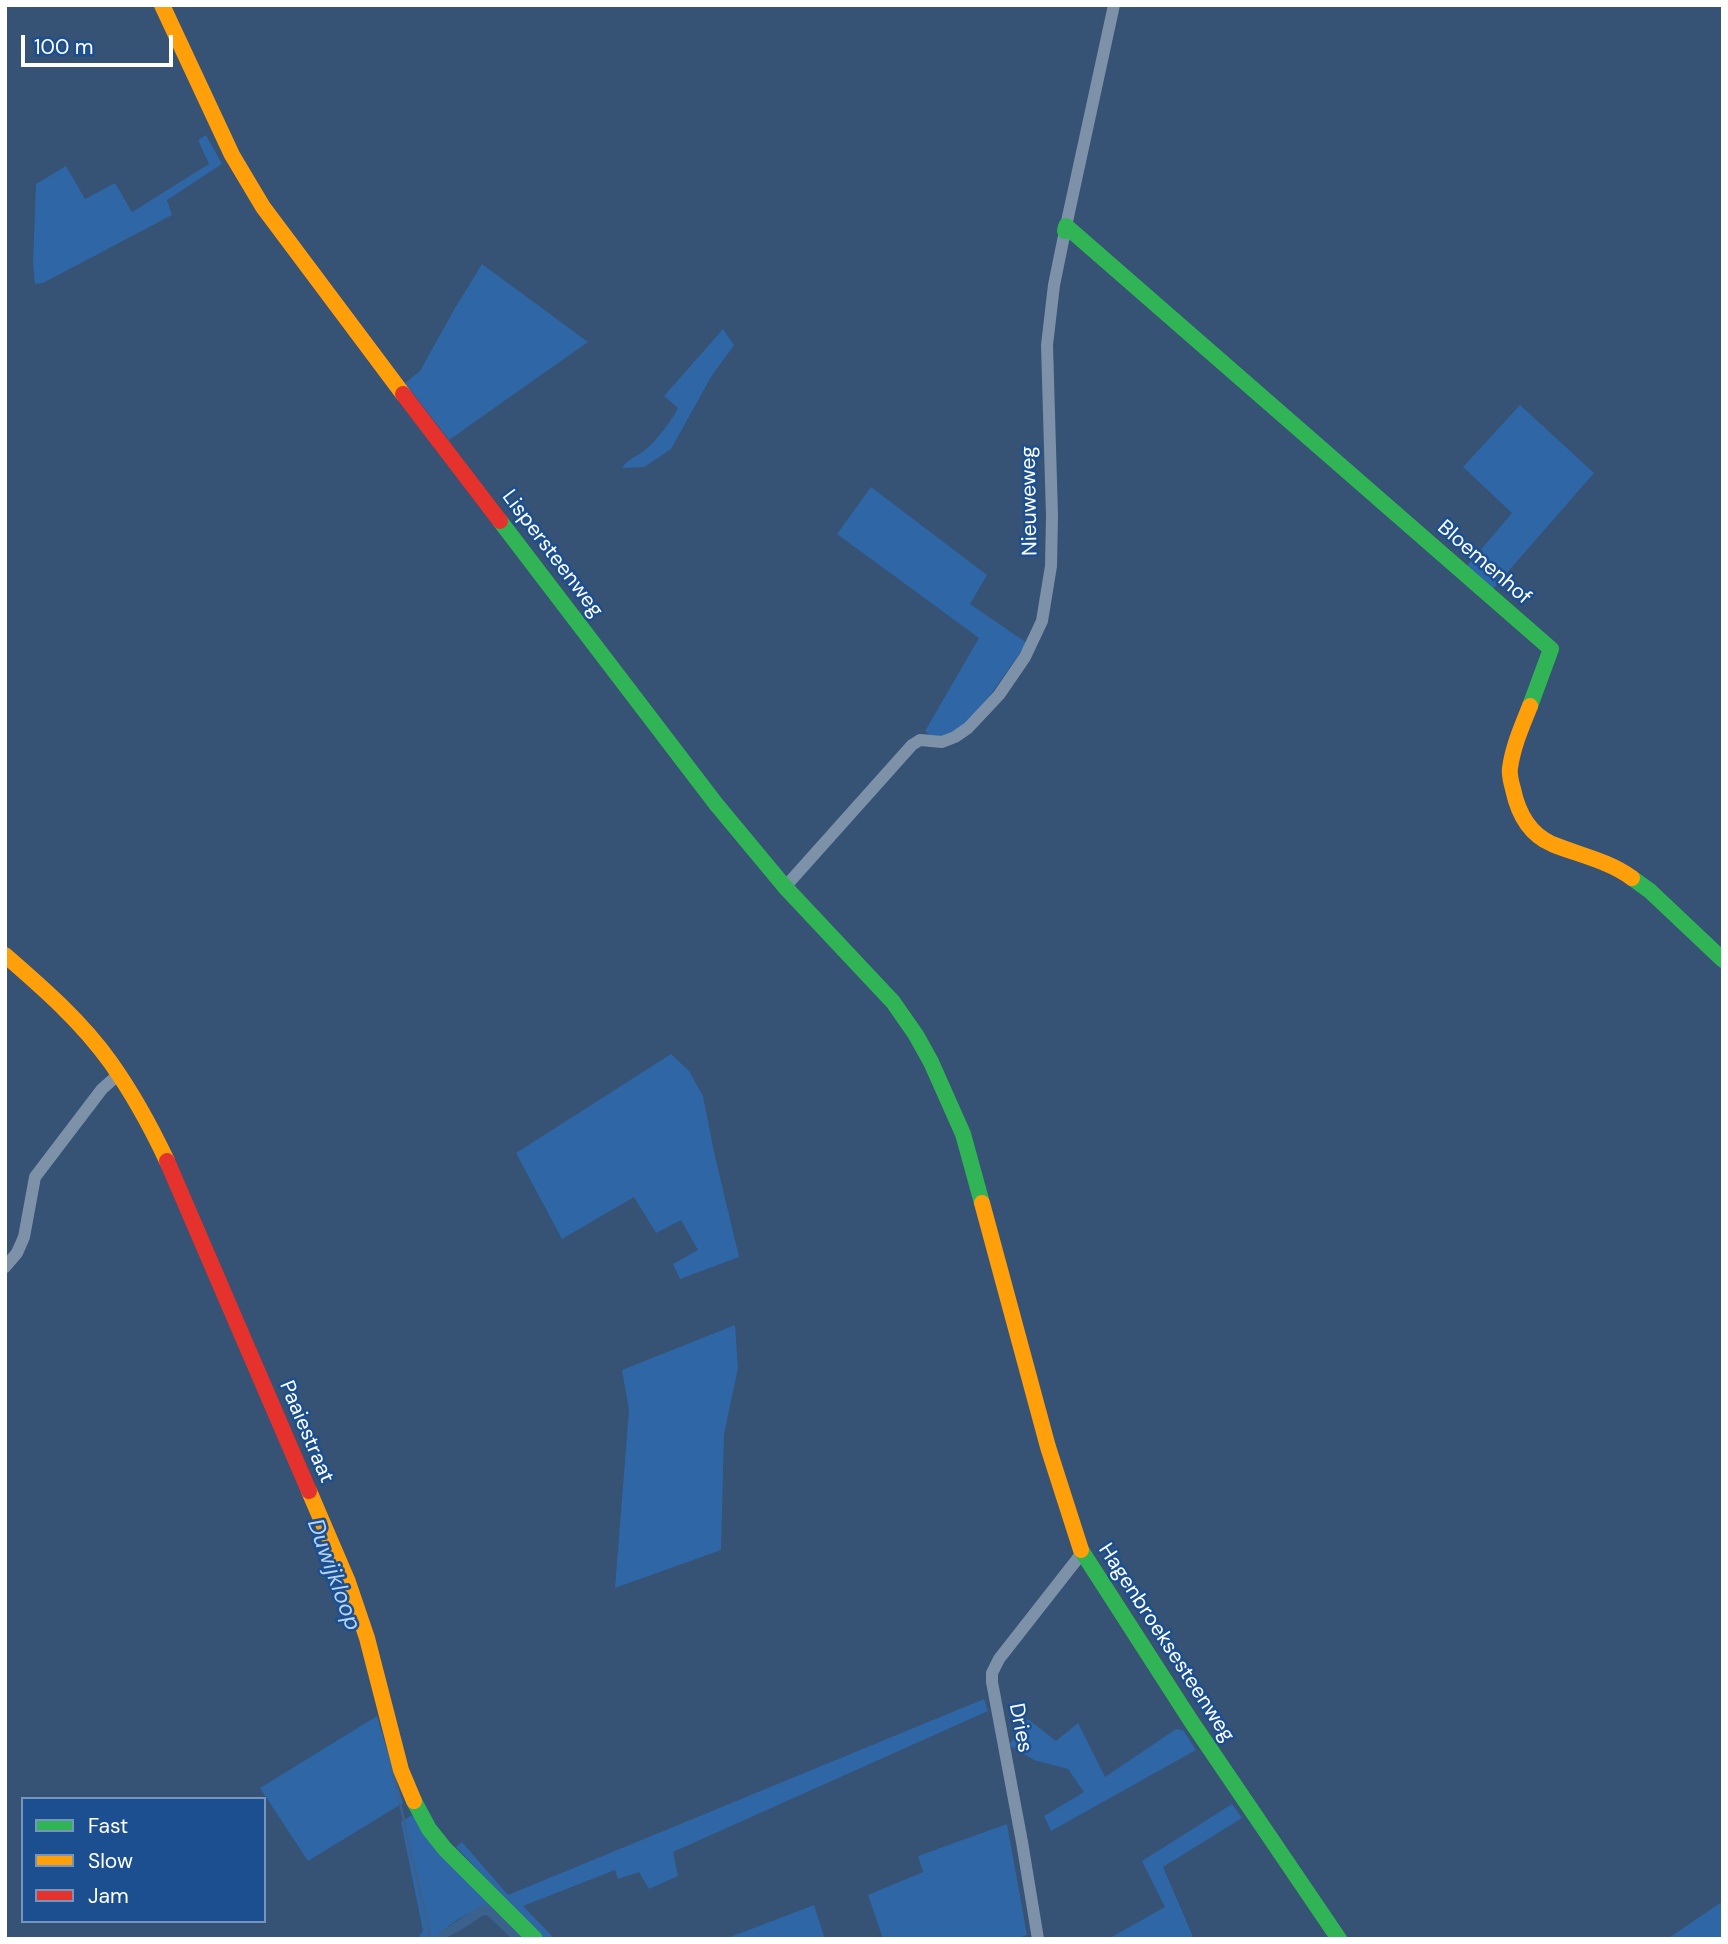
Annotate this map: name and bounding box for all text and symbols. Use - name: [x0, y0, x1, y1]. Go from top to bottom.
- scale bar: [24, 21, 177, 65]
- text: 100 m: [34, 33, 94, 61]
- street label: Nieuweweg: [1016, 446, 1044, 556]
- street label: Lispersteenweg: [496, 485, 608, 623]
- street label: Bloemenhof: [1432, 515, 1536, 611]
- street label: Paaiestraat: [273, 1377, 339, 1487]
- water label: Duwijkloop: [300, 1515, 366, 1635]
- street label: Hagenbroeksesteenweg: [1092, 1539, 1240, 1747]
- street label: Dries: [1003, 1701, 1037, 1755]
- legend: [21, 1797, 266, 1923]
- text: Fast: [88, 1812, 128, 1840]
- text: Slow: [88, 1847, 133, 1875]
- text: Jam: [88, 1882, 129, 1910]

